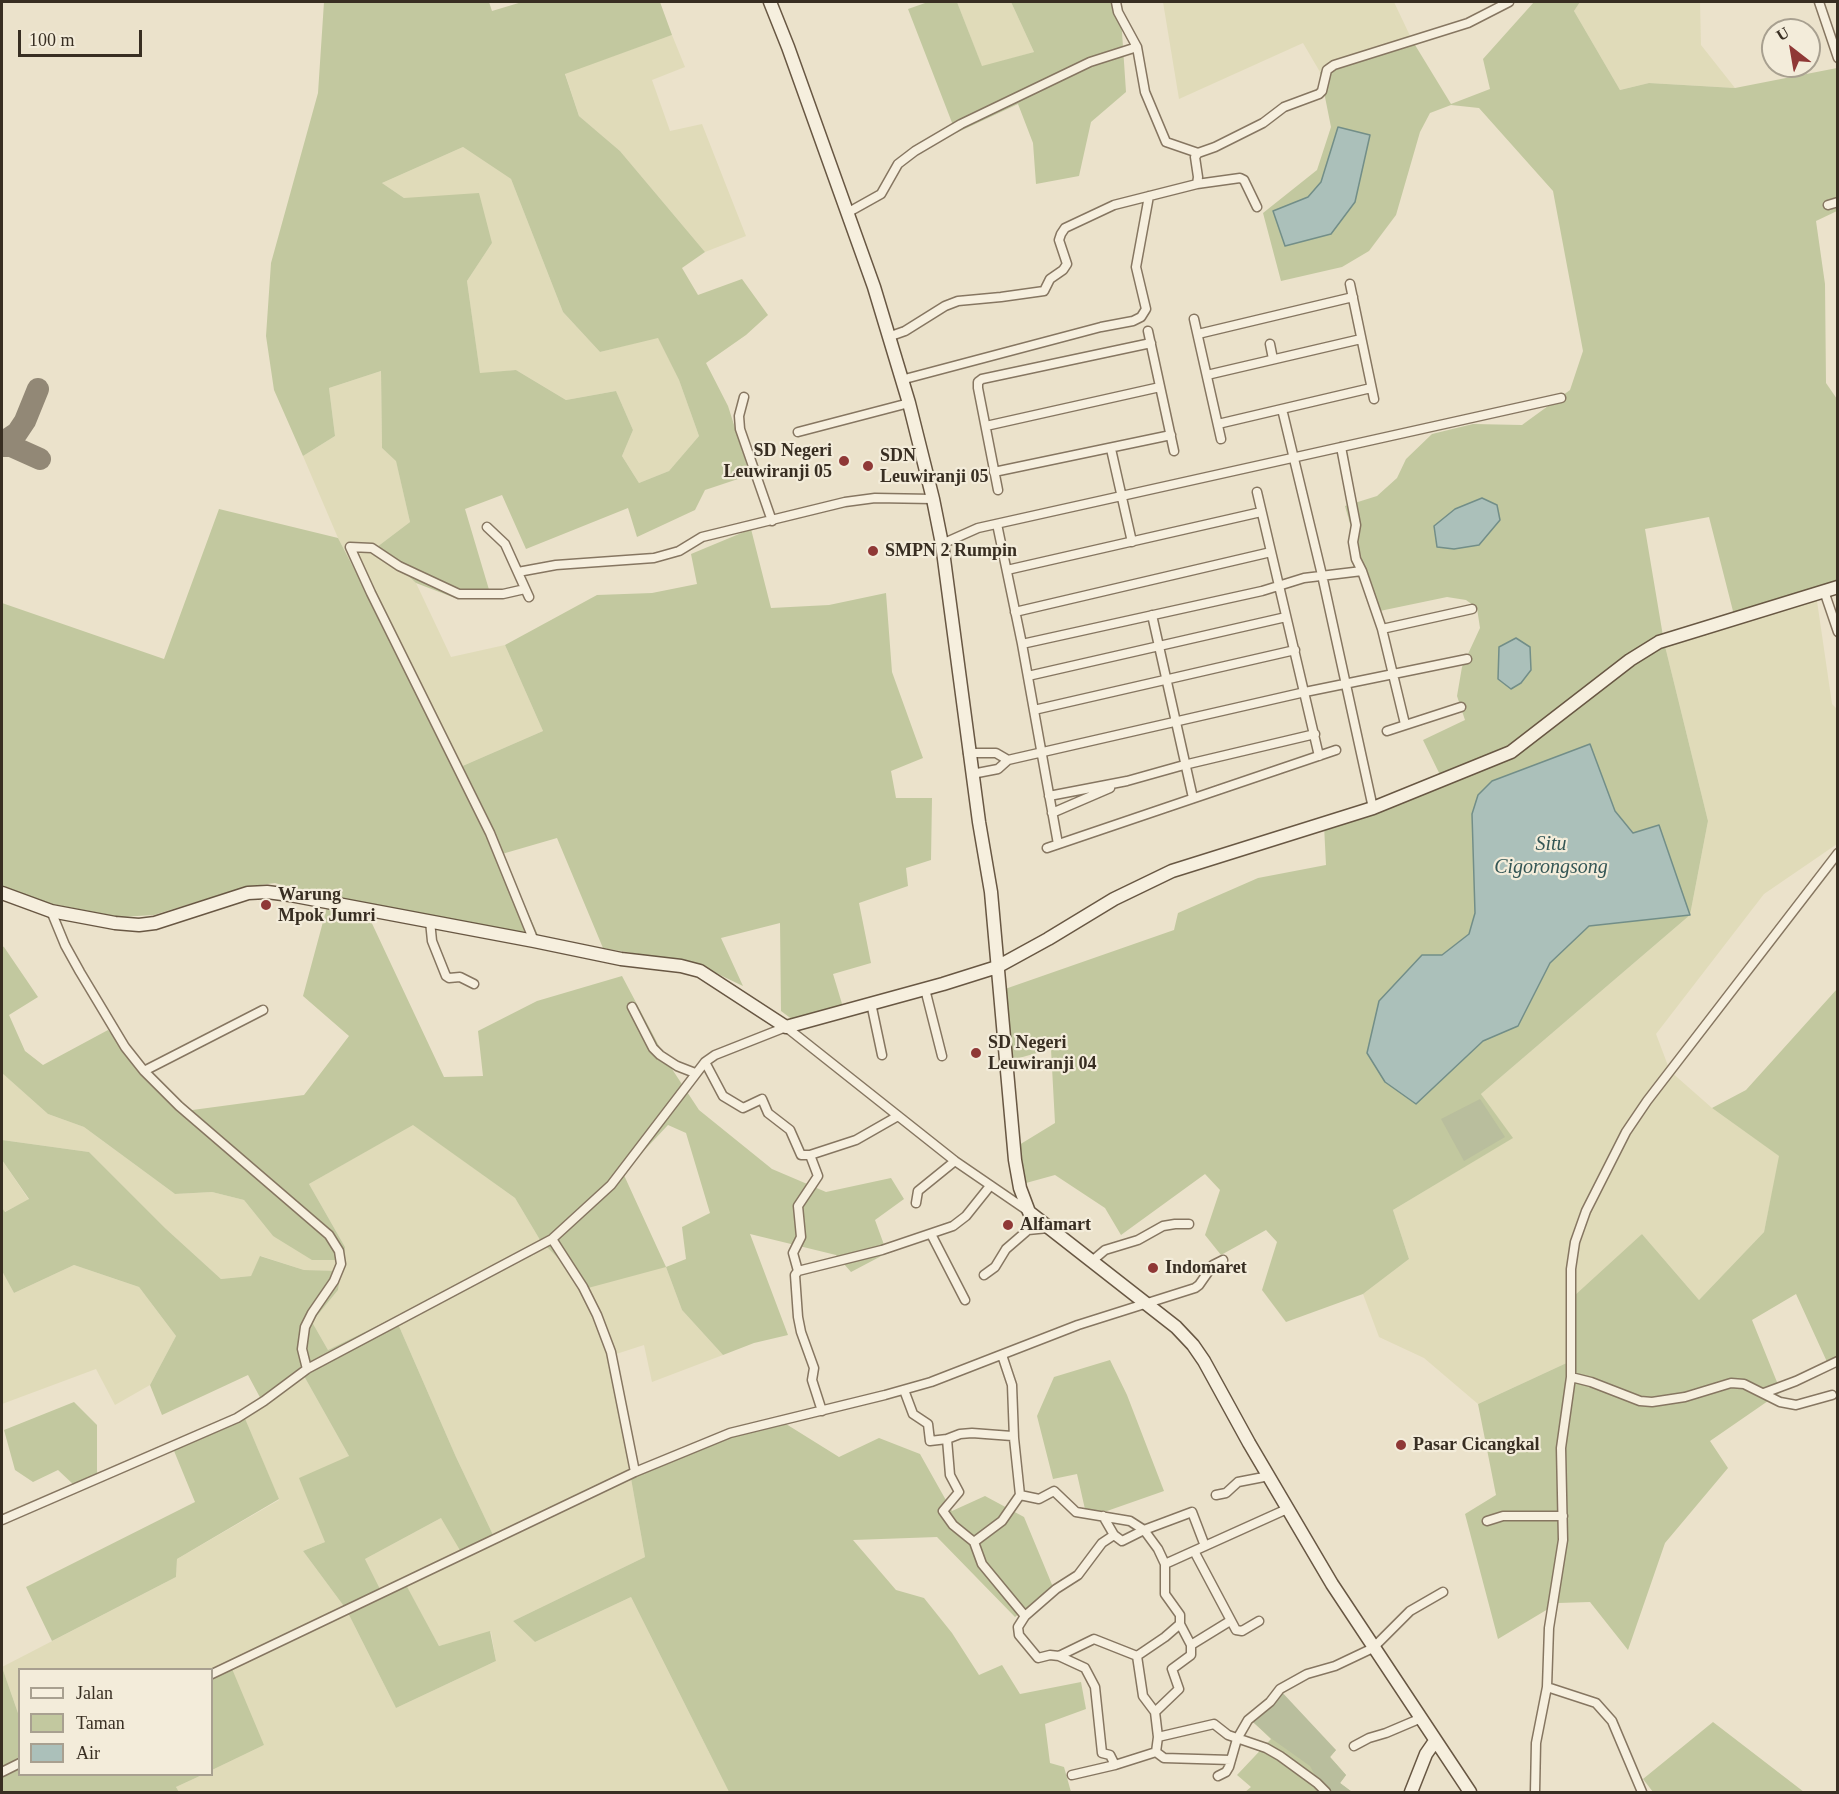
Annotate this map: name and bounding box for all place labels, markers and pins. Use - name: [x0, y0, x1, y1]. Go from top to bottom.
- place label: SD Negeri Leuwiranji 05: [723, 440, 832, 482]
- place label: SDN Leuwiranji 05: [880, 445, 989, 488]
- marker: SD Negeri Leuwiranji 05: [837, 454, 851, 468]
- marker: SDN Leuwiranji 05: [861, 459, 875, 473]
- place label: SMPN 2 Rumpin: [885, 540, 1017, 562]
- marker: SMPN 2 Rumpin: [866, 544, 880, 558]
- place label: Warung Mpok Jumri: [278, 884, 376, 926]
- marker: Warung Mpok Jumri: [259, 898, 273, 912]
- place label: SD Negeri Leuwiranji 04: [988, 1032, 1097, 1074]
- marker: SD Negeri Leuwiranji 04: [969, 1046, 983, 1060]
- place label: Alfamart: [1020, 1214, 1091, 1236]
- marker: Alfamart: [1001, 1218, 1015, 1232]
- place label: Indomaret: [1165, 1257, 1247, 1279]
- marker: Indomaret: [1146, 1261, 1160, 1275]
- place label: Pasar Cicangkal: [1413, 1434, 1540, 1456]
- marker: Pasar Cicangkal: [1394, 1438, 1408, 1452]

